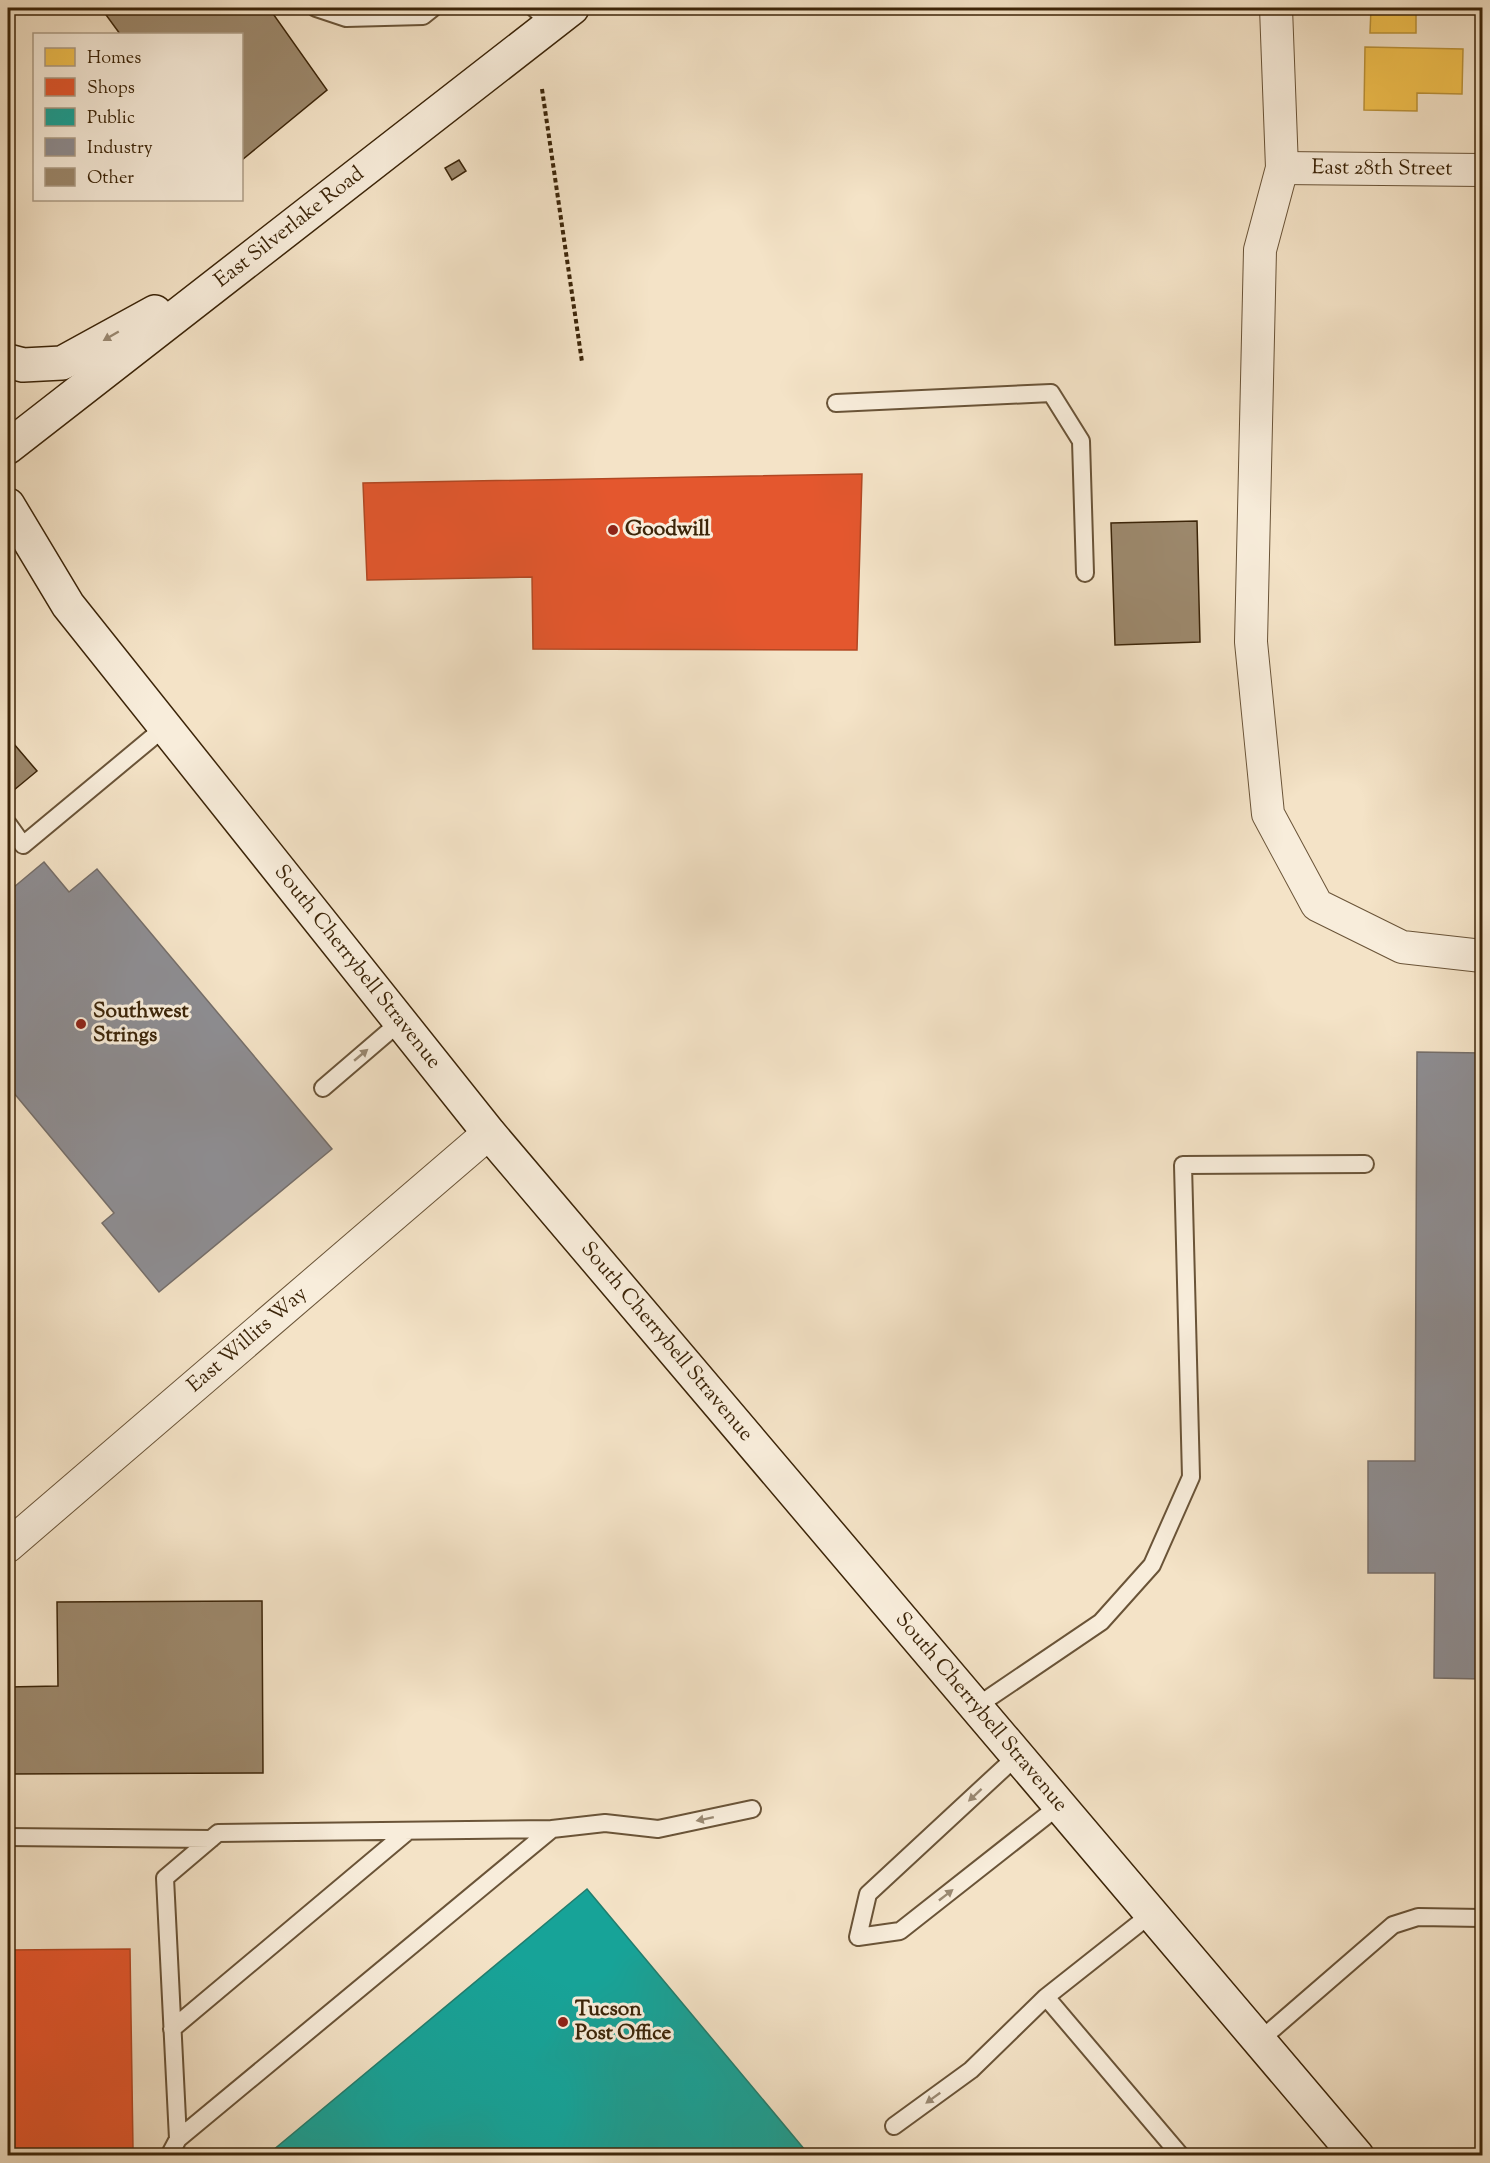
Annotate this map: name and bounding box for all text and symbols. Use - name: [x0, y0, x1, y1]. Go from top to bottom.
- legend: [33, 33, 243, 201]
- text: Homes: [87, 46, 141, 72]
- text: Shops: [87, 76, 135, 102]
- text: Public: [87, 106, 135, 132]
- text: Industry: [87, 136, 153, 162]
- street label: East 28th Street: [1311, 153, 1453, 185]
- street label: East Silverlake Road: [208, 160, 371, 296]
- text: Other: [87, 166, 134, 192]
- one-way arrow: [102, 330, 119, 340]
- place label: Goodwill: [625, 515, 710, 545]
- marker: Goodwill: [606, 523, 620, 537]
- street label: South Cherrybell Stravenue: [266, 859, 448, 1076]
- place label: Southwest Strings: [93, 997, 190, 1051]
- marker: Southwest Strings: [74, 1017, 88, 1031]
- one-way arrow: [353, 1049, 368, 1062]
- street label: South Cherrybell Stravenue: [573, 1236, 760, 1448]
- street label: East Willits Way: [181, 1280, 315, 1400]
- street label: South Cherrybell Stravenue: [887, 1606, 1074, 1819]
- one-way arrow: [968, 1788, 983, 1801]
- one-way arrow: [696, 1815, 714, 1825]
- one-way arrow: [938, 1889, 954, 1902]
- place label: Tucson Post Office: [575, 1995, 672, 2049]
- marker: Tucson Post Office: [556, 2015, 570, 2029]
- one-way arrow: [925, 2092, 941, 2104]

